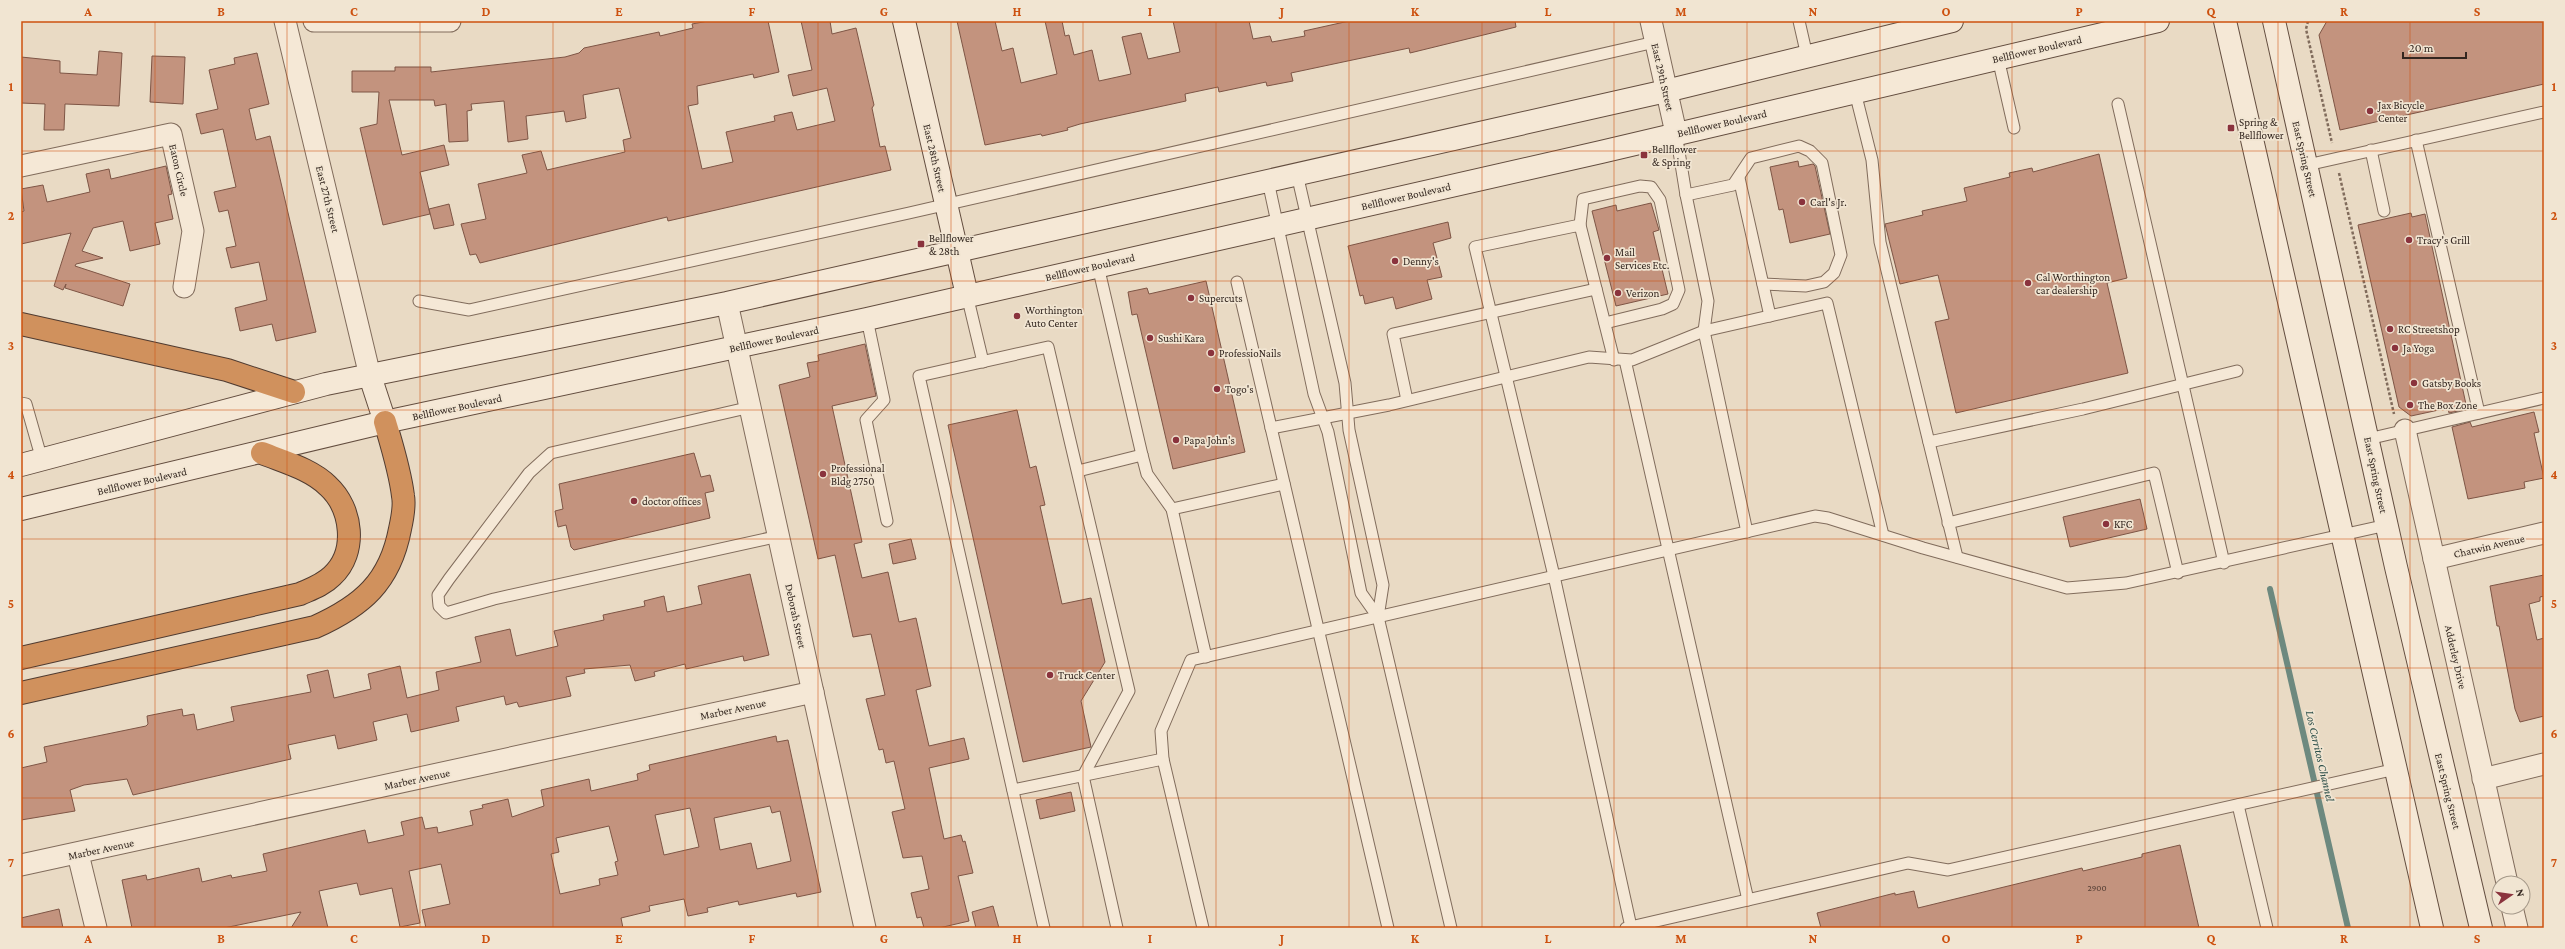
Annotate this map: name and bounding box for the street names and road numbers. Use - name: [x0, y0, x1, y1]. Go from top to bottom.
- street label: Bellflower Boulevard: [1991, 33, 2083, 65]
- street label: East 29th Street: [1649, 42, 1677, 112]
- street label: Bellflower Boulevard: [1676, 107, 1768, 139]
- street label: East Spring Street: [2289, 120, 2320, 199]
- street label: East 28th Street: [921, 123, 949, 194]
- street label: Eaton Circle: [167, 143, 191, 197]
- street label: East 27th Street: [314, 164, 342, 234]
- street label: Bellflower Boulevard: [1360, 180, 1452, 212]
- street label: Bellflower Boulevard: [1044, 251, 1136, 283]
- street label: Bellflower Boulevard: [728, 324, 820, 354]
- street label: Bellflower Boulevard: [411, 392, 503, 422]
- street label: East Spring Street: [2361, 436, 2390, 515]
- street label: Bellflower Boulevard: [96, 465, 188, 497]
- street label: Chatwin Avenue: [2452, 532, 2526, 560]
- street label: Deborah Street: [783, 583, 809, 650]
- street label: Adderley Drive: [2442, 624, 2469, 691]
- street label: Marber Avenue: [699, 696, 767, 722]
- street label: East Spring Street: [2432, 752, 2463, 831]
- street label: Marber Avenue: [383, 766, 451, 792]
- street label: Marber Avenue: [67, 836, 135, 862]

